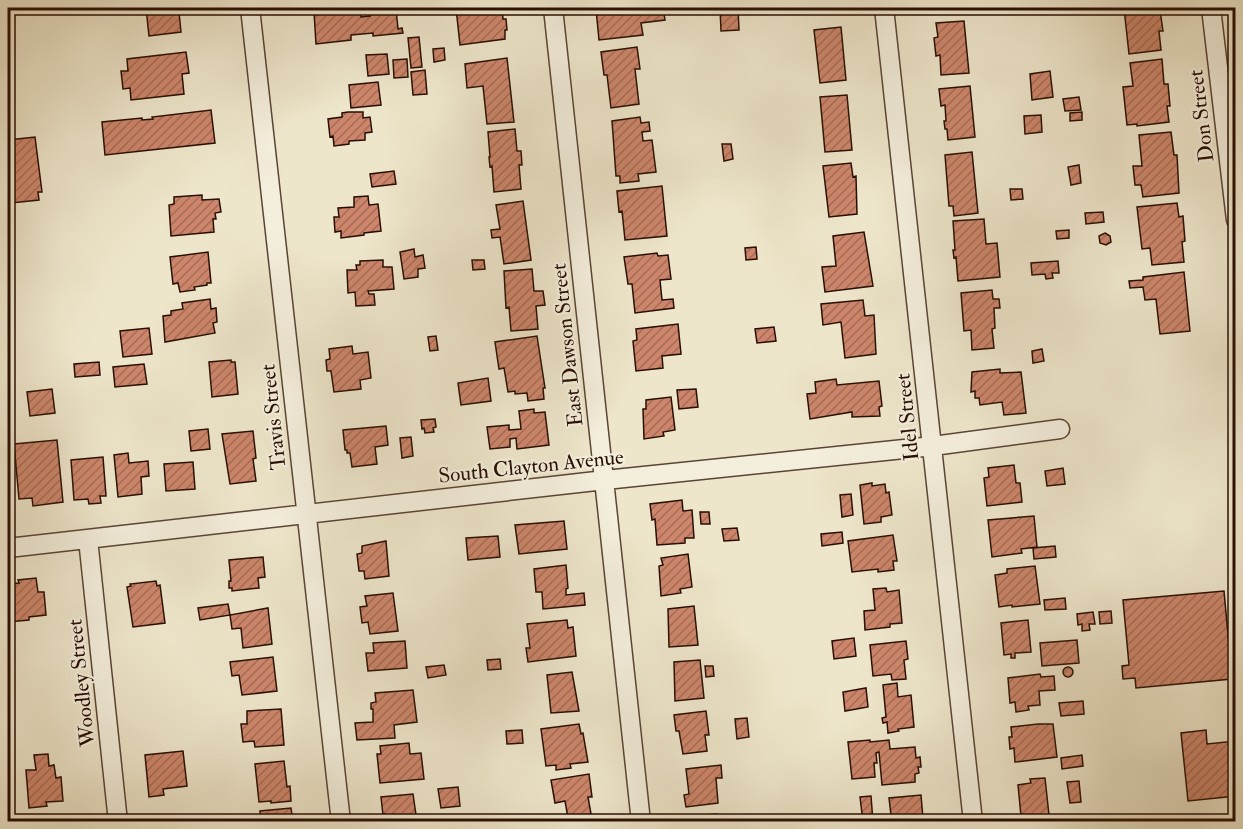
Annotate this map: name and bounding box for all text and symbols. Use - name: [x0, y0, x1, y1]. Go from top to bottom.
- street label: Don Street: [1182, 68, 1221, 164]
- street label: East Dawson Street: [545, 262, 589, 428]
- street label: Travis Street: [254, 362, 292, 471]
- street label: Idel Street: [889, 372, 926, 462]
- street label: South Clayton Avenue: [437, 443, 625, 490]
- street label: Woodley Street: [61, 618, 102, 749]

